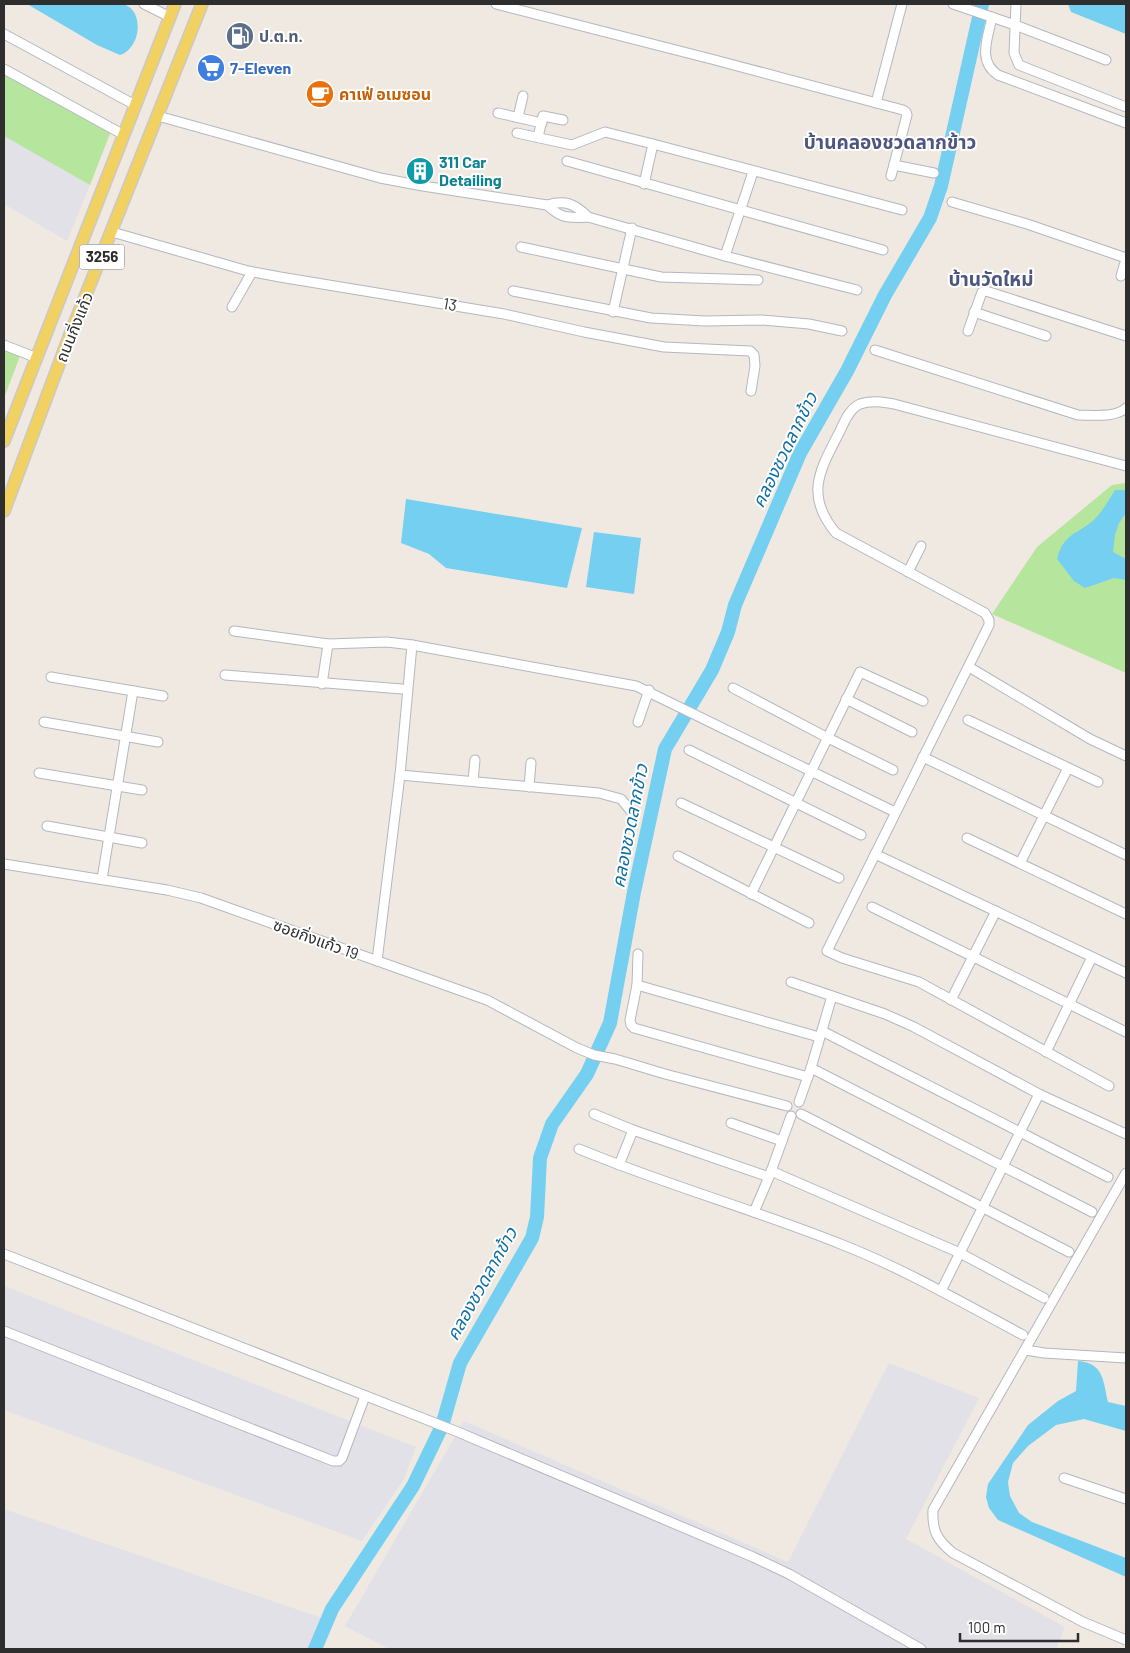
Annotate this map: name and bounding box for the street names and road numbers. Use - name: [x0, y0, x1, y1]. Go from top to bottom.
- road number: 3256: [80, 244, 124, 270]
- street label: ถนนกิ่งแก้ว: [51, 289, 96, 365]
- street label: 13: [442, 293, 459, 314]
- street label: ซอยกิ่งแก้ว 19: [271, 914, 361, 963]

